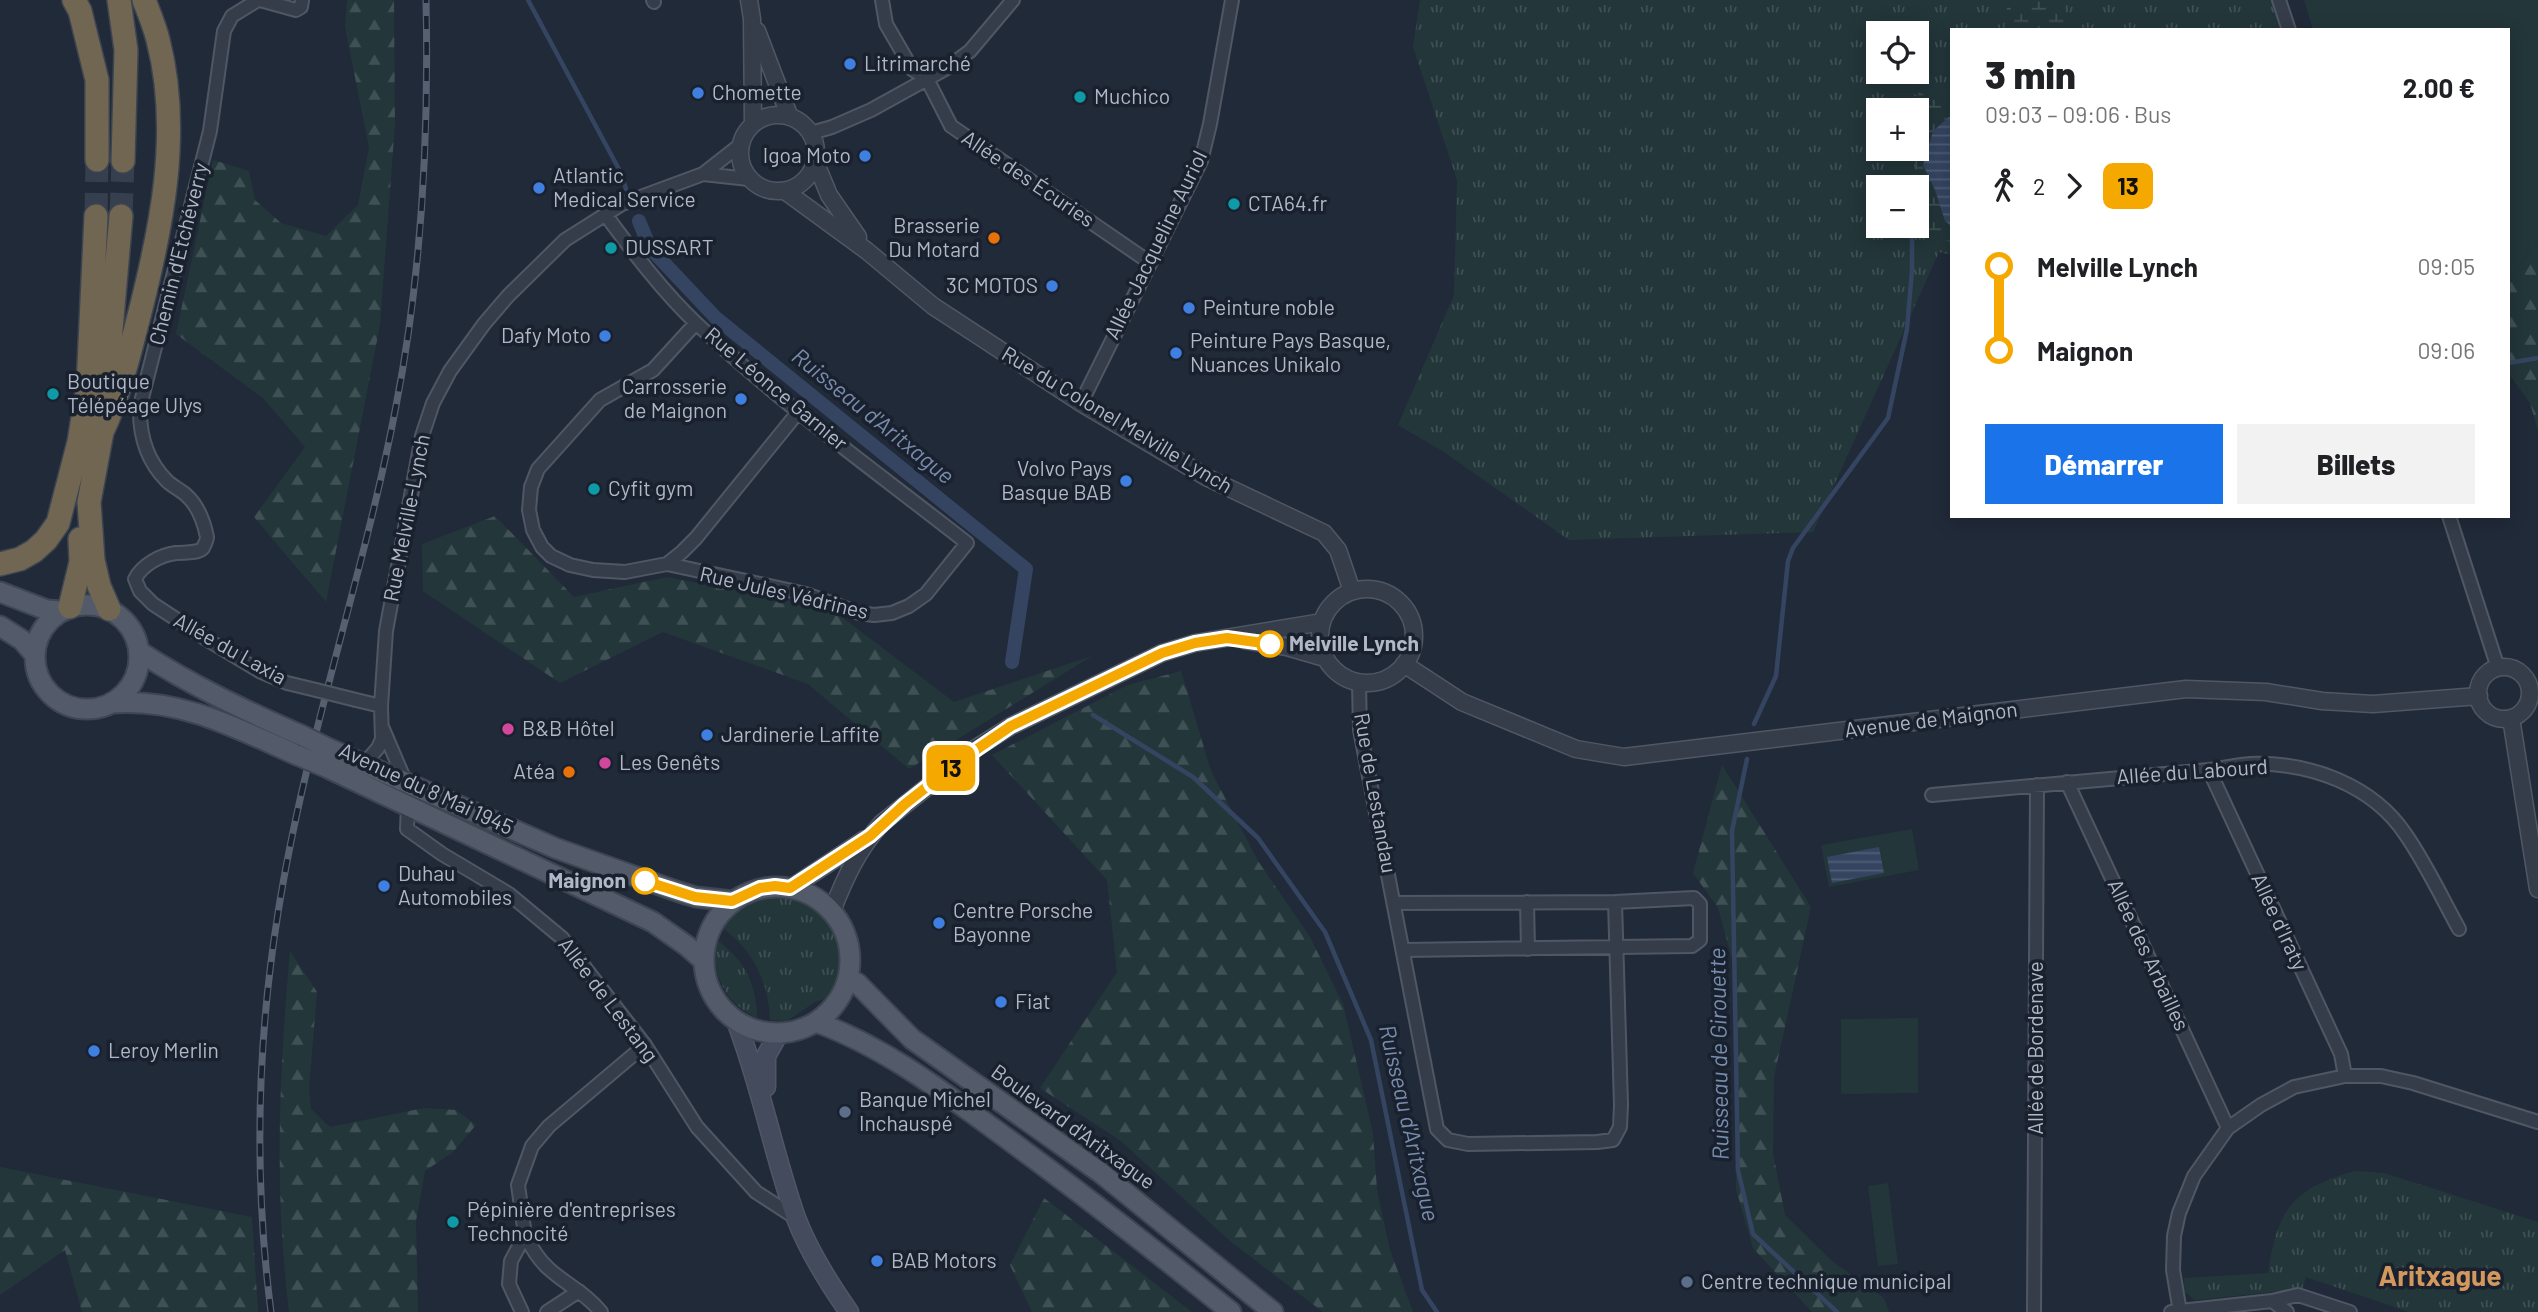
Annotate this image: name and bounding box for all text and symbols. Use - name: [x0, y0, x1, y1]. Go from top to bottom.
- map controls: [1866, 21, 1929, 238]
- button: locate: [1866, 21, 1929, 84]
- place label: Litrimarché: [864, 50, 971, 75]
- text: 3 min: [1985, 51, 2076, 97]
- marker: Litrimarché: [842, 56, 858, 72]
- text: 2.00 €: [2403, 72, 2475, 103]
- place label: Chomette: [712, 79, 802, 104]
- place label: Muchico: [1094, 83, 1170, 108]
- marker: Chomette: [690, 85, 706, 101]
- marker: Muchico: [1072, 89, 1088, 105]
- button: +: [1866, 98, 1929, 161]
- text: 09:03 – 09:06 · Bus: [1985, 100, 2171, 128]
- street label: Allée des Écuries: [958, 124, 1100, 231]
- place label: Igoa Moto: [763, 142, 851, 167]
- street label: Allée Jacqueline Auriol: [1098, 146, 1211, 343]
- marker: Igoa Moto: [857, 148, 873, 164]
- street label: Chemin d'Etchéverry: [143, 160, 212, 347]
- place label: Atlantic Medical Service: [553, 162, 696, 211]
- icon: walk: [1985, 167, 2023, 205]
- icon: forward: [2055, 167, 2093, 205]
- text: 13: [2117, 171, 2139, 200]
- text: 2: [2033, 172, 2045, 200]
- button: −: [1866, 175, 1929, 238]
- marker: Atlantic Medical Service: [531, 180, 547, 196]
- place label: CTA64.fr: [1248, 190, 1327, 215]
- marker: CTA64.fr: [1226, 196, 1242, 212]
- place label: Brasserie Du Motard: [888, 212, 980, 261]
- marker: Brasserie Du Motard: [986, 230, 1002, 246]
- place label: DUSSART: [625, 234, 714, 259]
- marker: DUSSART: [603, 240, 619, 256]
- text: Melville Lynch: [2037, 251, 2198, 282]
- text: 09:05: [2417, 252, 2475, 280]
- place label: 3C MOTOS: [946, 272, 1038, 297]
- marker: 3C MOTOS: [1044, 278, 1060, 294]
- place label: Peinture noble: [1203, 294, 1335, 319]
- marker: Peinture noble: [1181, 300, 1197, 316]
- street label: Rue Léonce Garnier: [701, 321, 853, 455]
- place label: Dafy Moto: [501, 322, 591, 347]
- place label: Peinture Pays Basque, Nuances Unikalo: [1190, 327, 1391, 376]
- marker: Dafy Moto: [597, 328, 613, 344]
- text: Maignon: [2037, 335, 2133, 366]
- text: 09:06: [2417, 336, 2475, 364]
- street label: Rue du Colonel Melville Lynch: [998, 340, 1238, 498]
- water label: Ruisseau d'Aritxague: [787, 341, 960, 489]
- marker: Peinture Pays Basque, Nuances Unikalo: [1168, 345, 1184, 361]
- place label: Boutique Télépéage Ulys: [67, 368, 202, 417]
- place label: Carrosserie de Maignon: [622, 373, 727, 422]
- marker: Boutique Télépéage Ulys: [45, 386, 61, 402]
- marker: Carrosserie de Maignon: [733, 391, 749, 407]
- button: Démarrer: [1985, 424, 2223, 504]
- button: Billets: [2237, 424, 2475, 504]
- street label: Rue Melville-Lynch: [377, 432, 434, 603]
- place label: Volvo Pays Basque BAB: [1001, 455, 1112, 504]
- marker: Volvo Pays Basque BAB: [1118, 473, 1134, 489]
- place label: Cyfit gym: [608, 475, 693, 500]
- marker: Cyfit gym: [586, 481, 602, 497]
- street label: Rue Jules Védrines: [698, 560, 871, 623]
- street label: Allée du Laxia: [170, 607, 291, 689]
- place label: Melville Lynch: [1289, 630, 1419, 655]
- marker: Melville Lynch: [1257, 631, 1283, 657]
- street label: Avenue de Maignon: [1843, 695, 2019, 742]
- street label: Rue de Lestandau: [1350, 711, 1403, 875]
- place label: B&B Hôtel: [522, 715, 615, 740]
- marker: B&B Hôtel: [500, 721, 516, 737]
- place label: Jardinerie Laffite: [721, 721, 880, 746]
- marker: Jardinerie Laffite: [699, 727, 715, 743]
- street label: Avenue du 8 Mai 1945: [336, 736, 518, 839]
- line badge: 13: [920, 745, 982, 791]
- place label: Les Genêts: [619, 749, 720, 774]
- text: 13: [940, 753, 962, 782]
- street label: Allée du Labourd: [2115, 753, 2268, 788]
- marker: Les Genêts: [597, 755, 613, 771]
- place label: Atéa: [513, 758, 555, 783]
- marker: Atéa: [561, 764, 577, 780]
- place label: Duhau Automobiles: [398, 860, 512, 909]
- place label: Maignon: [548, 867, 626, 892]
- marker: Maignon: [632, 868, 658, 894]
- street label: Allée d'Iraty: [2247, 869, 2314, 974]
- street label: Allée des Arbailles: [2103, 875, 2195, 1034]
- marker: Duhau Automobiles: [376, 878, 392, 894]
- place label: Centre Porsche Bayonne: [953, 897, 1093, 946]
- marker: Centre Porsche Bayonne: [931, 915, 947, 931]
- street label: Allée de Lestang: [554, 932, 664, 1066]
- water label: Ruisseau de Girouette: [1702, 948, 1734, 1160]
- street label: Allée de Bordenave: [2022, 961, 2047, 1135]
- place label: Fiat: [1015, 988, 1051, 1013]
- marker: Fiat: [993, 994, 1009, 1010]
- water label: Ruisseau d'Aritxague: [1374, 1022, 1446, 1224]
- place label: Leroy Merlin: [108, 1037, 219, 1062]
- marker: Leroy Merlin: [86, 1043, 102, 1059]
- street label: Boulevard d'Aritxague: [987, 1058, 1161, 1194]
- place label: Banque Michel Inchauspé: [859, 1086, 991, 1135]
- marker: Banque Michel Inchauspé: [837, 1104, 853, 1120]
- place label: Pépinière d'entreprises Technocité: [467, 1196, 676, 1245]
- marker: Pépinière d'entreprises Technocité: [445, 1214, 461, 1230]
- place label: BAB Motors: [891, 1247, 997, 1272]
- marker: BAB Motors: [869, 1253, 885, 1269]
- district label: Aritxague: [2378, 1258, 2502, 1292]
- place label: Centre technique municipal: [1701, 1268, 1951, 1293]
- marker: Centre technique municipal: [1679, 1274, 1695, 1290]

